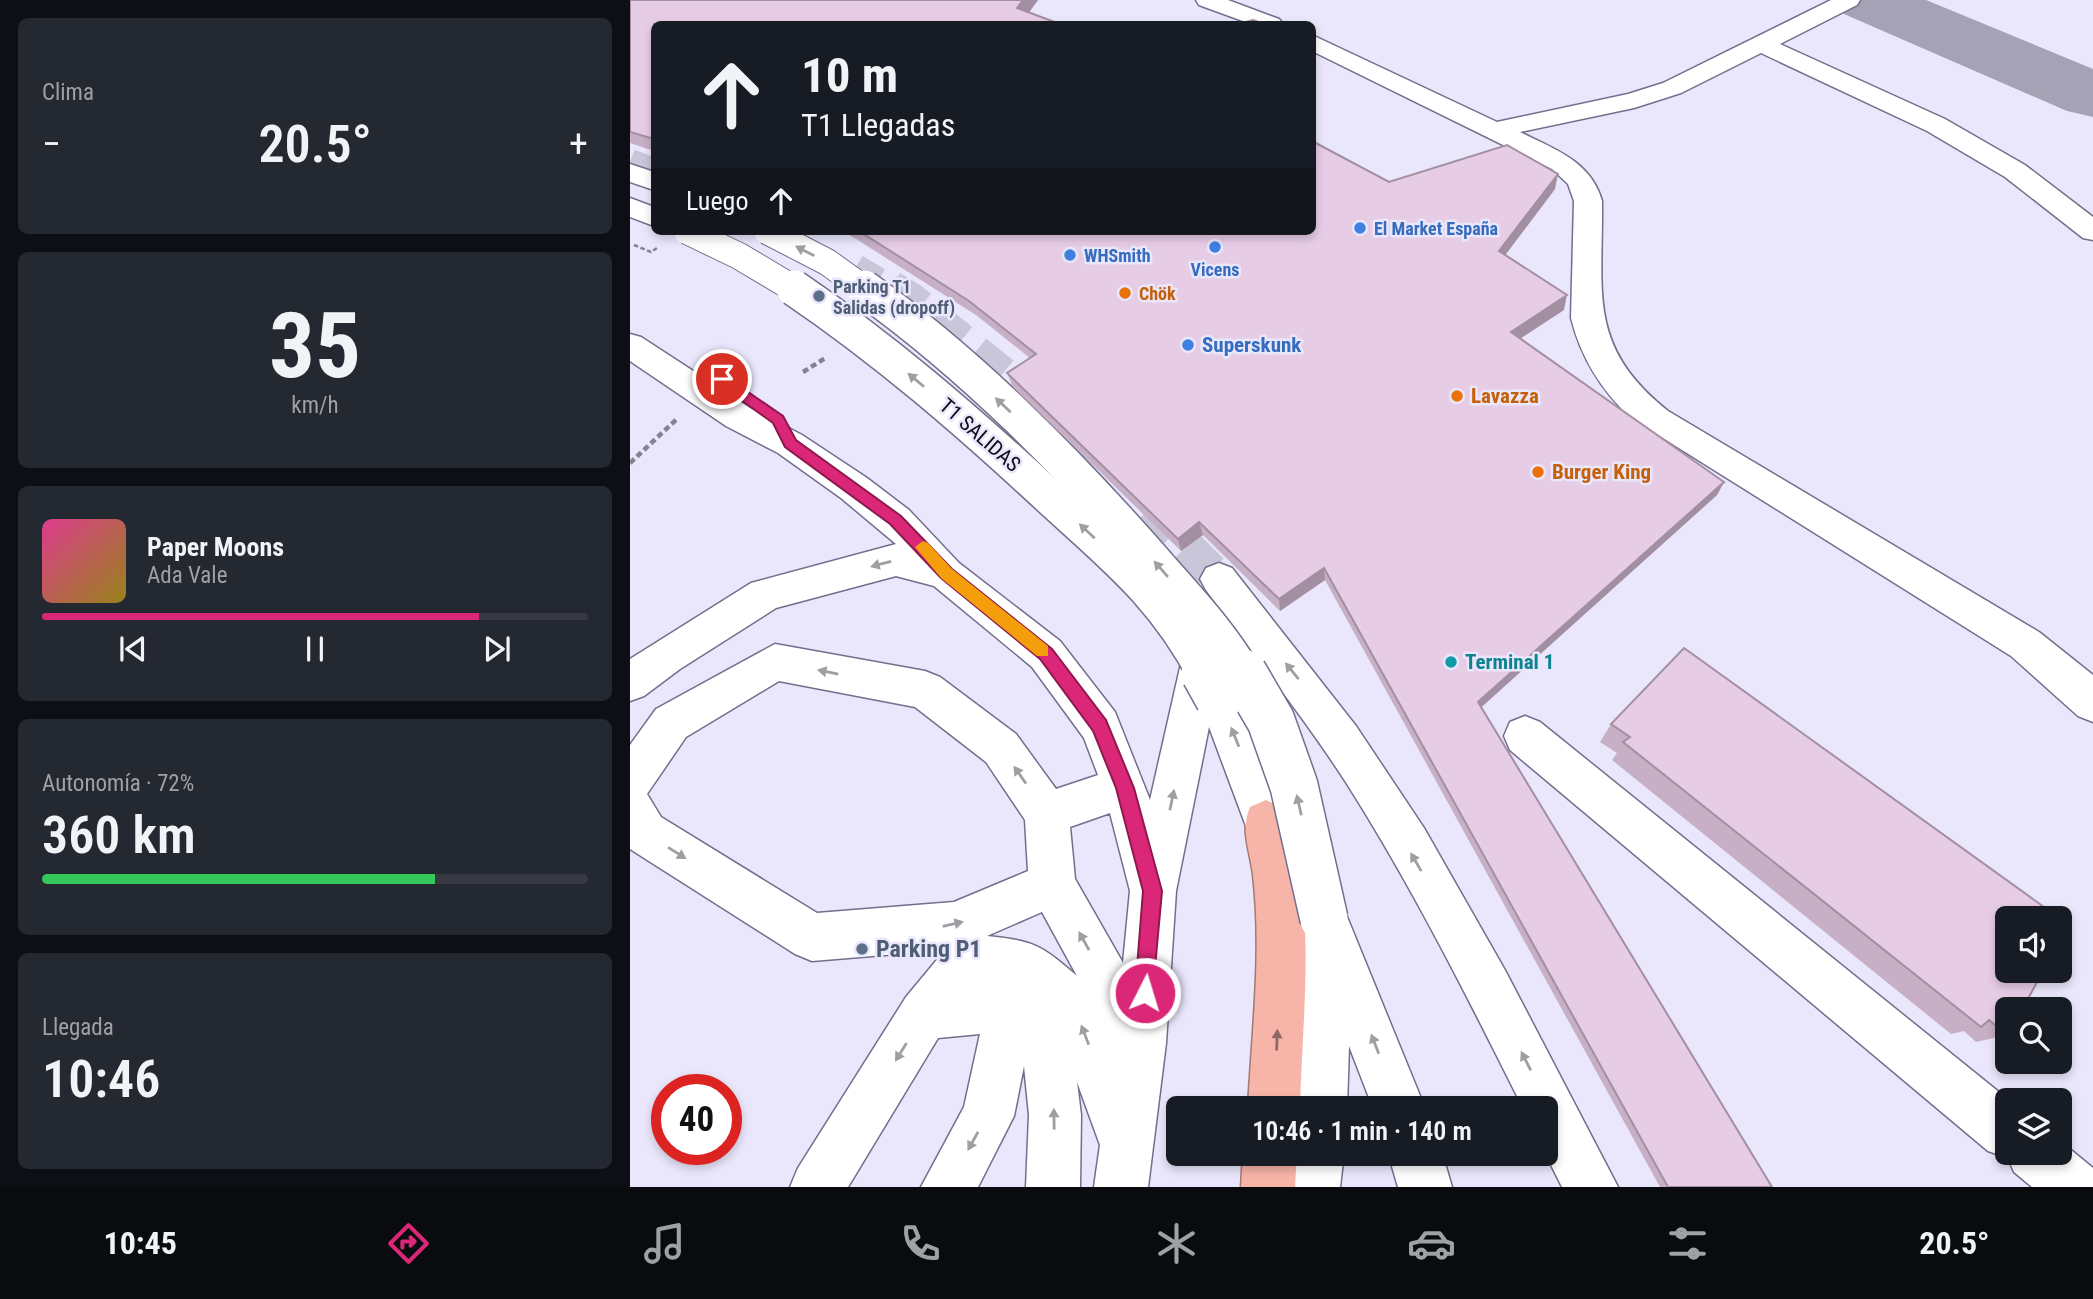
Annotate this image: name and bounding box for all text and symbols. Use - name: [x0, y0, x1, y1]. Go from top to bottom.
- text: 10 m: [801, 47, 898, 104]
- icon: ahead: [686, 49, 777, 140]
- text: Clima: [42, 79, 94, 106]
- text: T1 Llegadas: [801, 106, 955, 144]
- text: 20.5°: [258, 114, 372, 175]
- text: −: [42, 122, 61, 166]
- text: +: [569, 122, 588, 166]
- icon: ahead: [762, 182, 800, 220]
- text: Luego: [686, 186, 748, 216]
- place label: El Market España: [1374, 218, 1498, 239]
- marker: El Market España: [1352, 220, 1368, 236]
- marker: Vicens: [1207, 239, 1223, 255]
- one-way arrow: [795, 245, 815, 256]
- place label: WHSmith: [1084, 245, 1151, 266]
- marker: WHSmith: [1062, 247, 1078, 263]
- place label: Vicens: [1191, 259, 1239, 280]
- place label: Parking T1 Salidas (dropoff): [833, 276, 955, 319]
- place label: Chök: [1139, 283, 1176, 304]
- marker: Chök: [1117, 285, 1133, 301]
- marker: Parking T1 Salidas (dropoff): [811, 288, 827, 304]
- text: 35: [269, 293, 361, 399]
- place label: Superskunk: [1202, 333, 1302, 357]
- marker: Superskunk: [1180, 337, 1196, 353]
- pin: [692, 349, 752, 409]
- icon: arrive: [703, 360, 741, 398]
- one-way arrow: [908, 373, 925, 388]
- place label: Lavazza: [1471, 384, 1539, 408]
- marker: Lavazza: [1449, 388, 1465, 404]
- text: km/h: [291, 392, 339, 419]
- street label: T1 SALIDAS: [935, 393, 1025, 477]
- one-way arrow: [994, 397, 1012, 413]
- place label: Burger King: [1552, 460, 1651, 484]
- marker: Burger King: [1530, 464, 1546, 480]
- one-way arrow: [1079, 524, 1096, 540]
- text: Paper Moons: [147, 532, 284, 562]
- one-way arrow: [869, 559, 891, 570]
- one-way arrow: [1153, 560, 1169, 578]
- text: Ada Vale: [147, 562, 227, 589]
- icon: previous: [114, 630, 152, 668]
- icon: pause: [296, 630, 334, 668]
- icon: next: [478, 630, 516, 668]
- place label: Terminal 1: [1465, 650, 1554, 674]
- marker: Terminal 1: [1443, 654, 1459, 670]
- one-way arrow: [1285, 663, 1300, 681]
- one-way arrow: [817, 666, 839, 677]
- one-way arrow: [1230, 726, 1241, 747]
- one-way arrow: [1013, 766, 1027, 784]
- text: Autonomía · 72%: [42, 770, 194, 797]
- one-way arrow: [1167, 789, 1178, 811]
- one-way arrow: [1293, 793, 1304, 815]
- text: 360 km: [42, 805, 196, 866]
- one-way arrow: [668, 847, 687, 859]
- one-way arrow: [1410, 852, 1422, 871]
- map controls: [1995, 906, 2072, 1165]
- button: sound: [1995, 906, 2072, 983]
- one-way arrow: [943, 918, 965, 929]
- one-way arrow: [1078, 931, 1090, 950]
- place label: Parking P1: [876, 935, 981, 963]
- marker: Parking P1: [854, 941, 870, 957]
- position arrow: [1108, 956, 1182, 1030]
- button: search: [1995, 997, 2072, 1074]
- text: Llegada: [42, 1014, 114, 1041]
- one-way arrow: [1079, 1025, 1090, 1046]
- one-way arrow: [1271, 1028, 1282, 1050]
- one-way arrow: [1370, 1033, 1381, 1054]
- one-way arrow: [895, 1043, 908, 1062]
- text: 10:46: [42, 1049, 160, 1110]
- one-way arrow: [1520, 1051, 1531, 1071]
- speed limit sign: 40: [651, 1074, 742, 1165]
- button: layers: [1995, 1088, 2072, 1165]
- one-way arrow: [1049, 1108, 1060, 1130]
- text: 10:46 · 1 min · 140 m: [1252, 1116, 1472, 1146]
- one-way arrow: [967, 1132, 979, 1151]
- icon: directions: [384, 1219, 433, 1268]
- icon: music: [640, 1219, 689, 1268]
- icon: phone: [896, 1219, 945, 1268]
- icon: climate: [1152, 1219, 1201, 1268]
- icon: car: [1407, 1219, 1456, 1268]
- icon: filters: [1663, 1219, 1712, 1268]
- text: 10:45: [103, 1224, 177, 1262]
- text: 20.5°: [1919, 1224, 1989, 1262]

